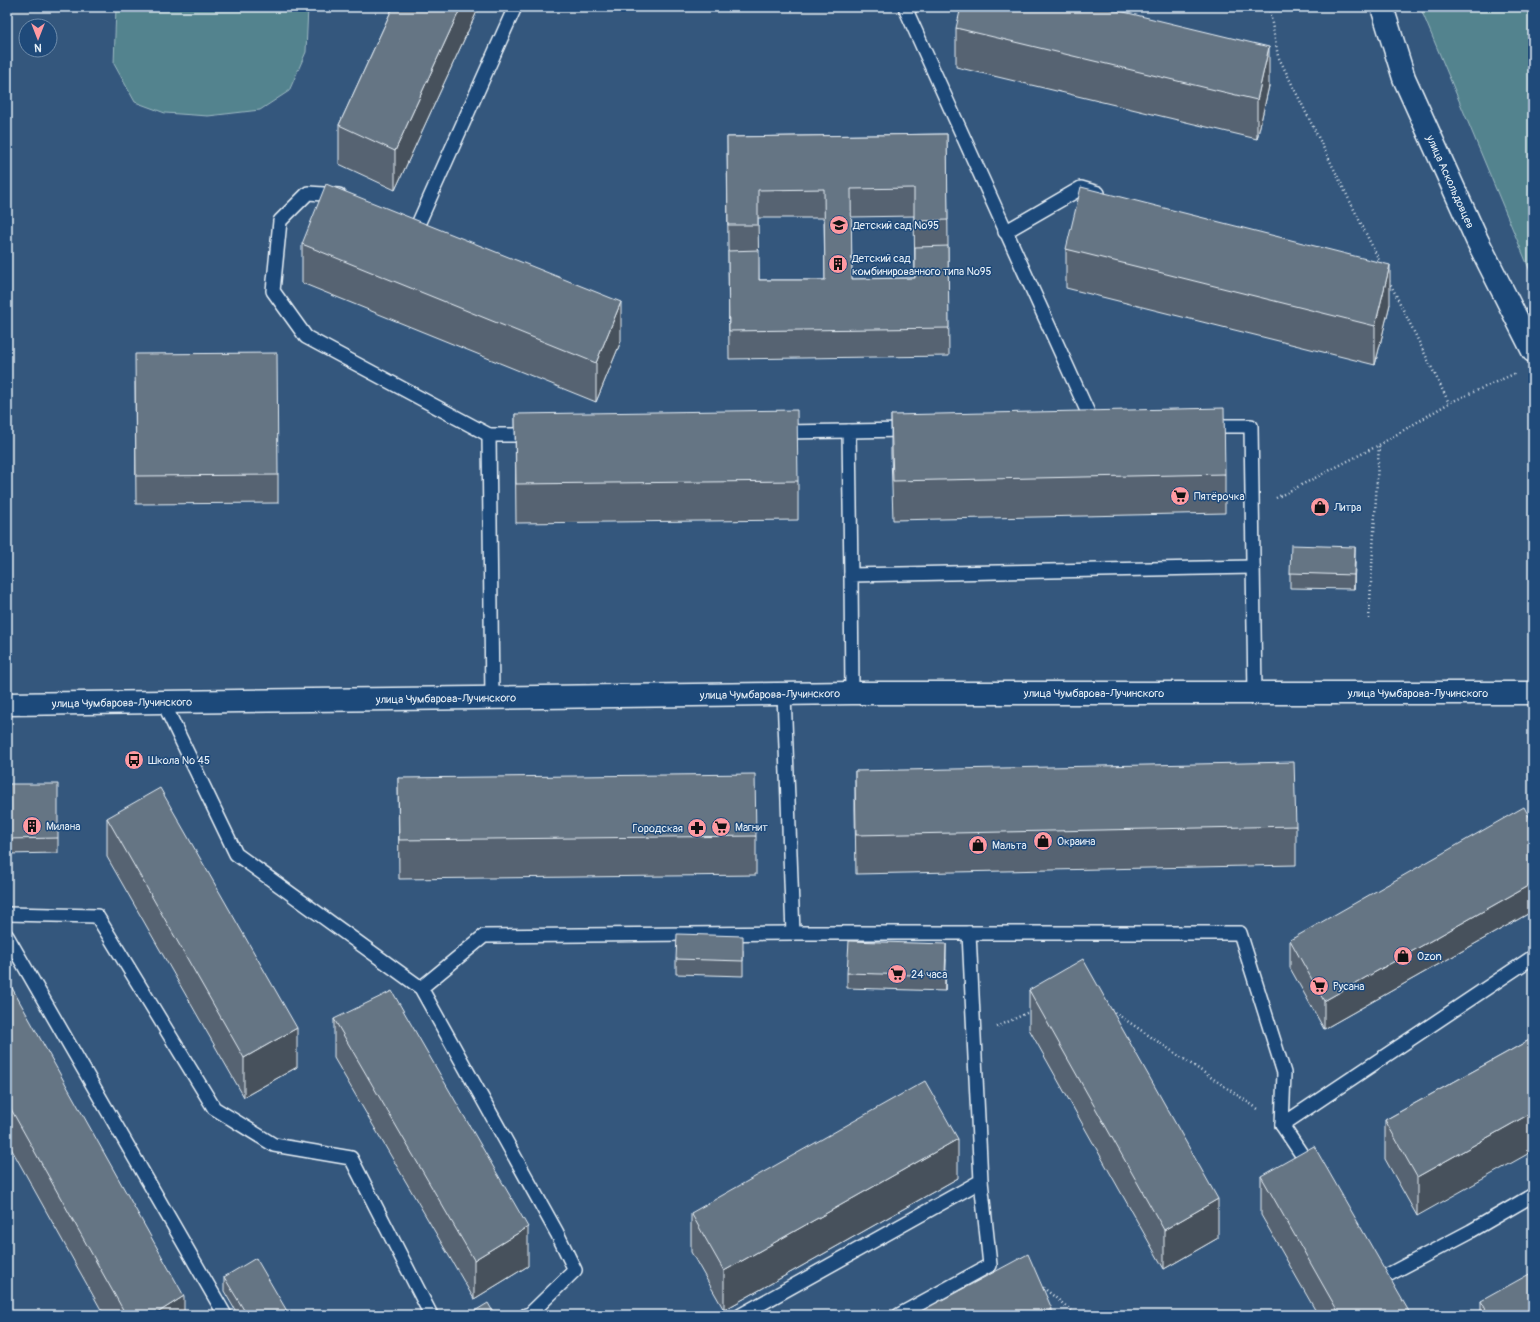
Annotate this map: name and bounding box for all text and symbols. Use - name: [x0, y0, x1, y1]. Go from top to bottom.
- north arrow: [18, 18, 58, 58]
- text: N: [34, 41, 42, 54]
- street label: улица Аскольдовцев: [1424, 132, 1477, 230]
- school or university icon: Детский сад №95: [828, 214, 850, 236]
- place label: Детский сад №95: [852, 219, 939, 232]
- place label: Детский сад комбинированного типа №95: [851, 252, 991, 278]
- building icon: Детский сад комбинированного типа №95: [827, 253, 849, 275]
- supermarket icon: Пятёрочка: [1169, 485, 1191, 507]
- place label: Пятёрочка: [1194, 490, 1245, 503]
- shop icon: Литра: [1309, 496, 1331, 518]
- place label: Литра: [1333, 501, 1361, 514]
- street label: улица Чумбарова-Лучинского: [699, 687, 840, 701]
- street label: улица Чумбарова-Лучинского: [1023, 687, 1164, 700]
- street label: улица Чумбарова-Лучинского: [1347, 687, 1488, 700]
- street label: улица Чумбарова-Лучинского: [375, 691, 516, 706]
- street label: улица Чумбарова-Лучинского: [51, 695, 192, 710]
- bus stop icon: Школа № 45: [123, 749, 145, 771]
- place label: Школа № 45: [148, 754, 210, 767]
- building icon: Милана: [21, 815, 43, 837]
- supermarket icon: Магнит: [710, 816, 732, 838]
- pharmacy icon: Городская: [686, 817, 708, 839]
- place label: Милана: [46, 820, 80, 833]
- place label: Магнит: [735, 821, 768, 834]
- place label: Городская: [633, 822, 683, 835]
- shop icon: Окраина: [1032, 830, 1054, 852]
- shop icon: Мальта: [967, 834, 989, 856]
- place label: Окраина: [1057, 835, 1095, 848]
- place label: Мальта: [992, 839, 1027, 852]
- shop icon: Ozon: [1392, 945, 1414, 967]
- place label: Ozon: [1417, 950, 1442, 963]
- supermarket icon: 24 часа: [886, 963, 908, 985]
- place label: 24 часа: [911, 968, 947, 981]
- supermarket icon: Русана: [1308, 975, 1330, 997]
- place label: Русана: [1333, 980, 1364, 993]

